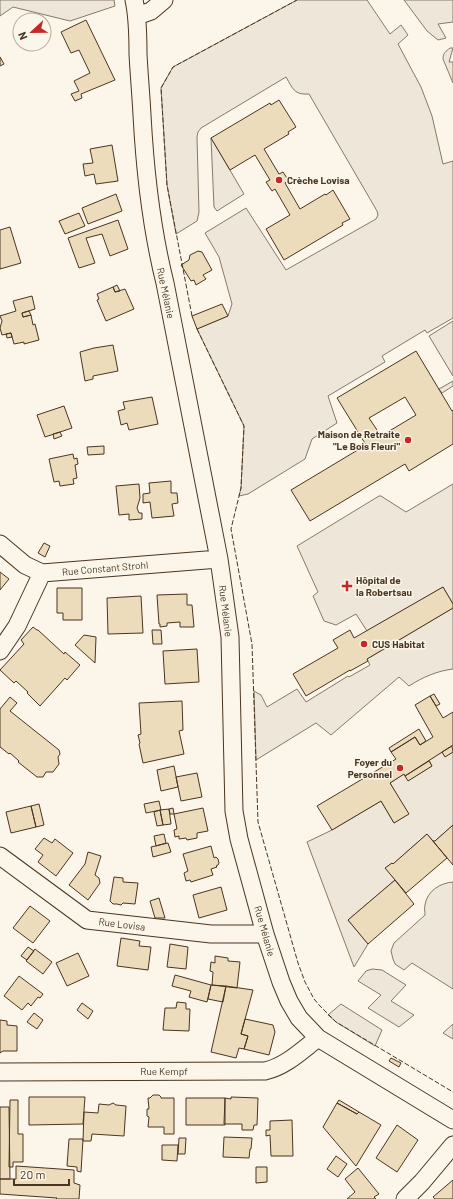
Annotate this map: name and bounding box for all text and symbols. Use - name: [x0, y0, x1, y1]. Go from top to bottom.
- north arrow: [12, 12, 52, 52]
- text: N: [15, 30, 30, 42]
- place label: Crèche Lovisa: [287, 174, 350, 186]
- marker: Crèche Lovisa: [274, 175, 284, 185]
- street label: Rue Mélanie: [155, 266, 177, 320]
- place label: Maison de Retraite "Le Bois Fleuri": [318, 428, 401, 452]
- marker: Maison de Retraite "Le Bois Fleuri": [403, 435, 413, 445]
- street label: Rue Constant Strohl: [61, 558, 149, 578]
- place label: Hôpital de la Robertsau: [356, 574, 412, 598]
- marker: Hôpital de la Robertsau: [341, 580, 353, 592]
- street label: Rue Mélanie: [217, 584, 235, 638]
- place label: CUS Habitat: [372, 638, 425, 650]
- marker: CUS Habitat: [359, 639, 369, 649]
- place label: Foyer du Personnel: [348, 756, 392, 780]
- marker: Foyer du Personnel: [395, 763, 405, 773]
- street label: Rue Mélanie: [252, 904, 278, 958]
- street label: Rue Lovisa: [98, 915, 146, 933]
- street label: Rue Kempf: [140, 1065, 188, 1077]
- scale bar: [14, 1161, 69, 1187]
- text: 20 m: [20, 1167, 46, 1181]

